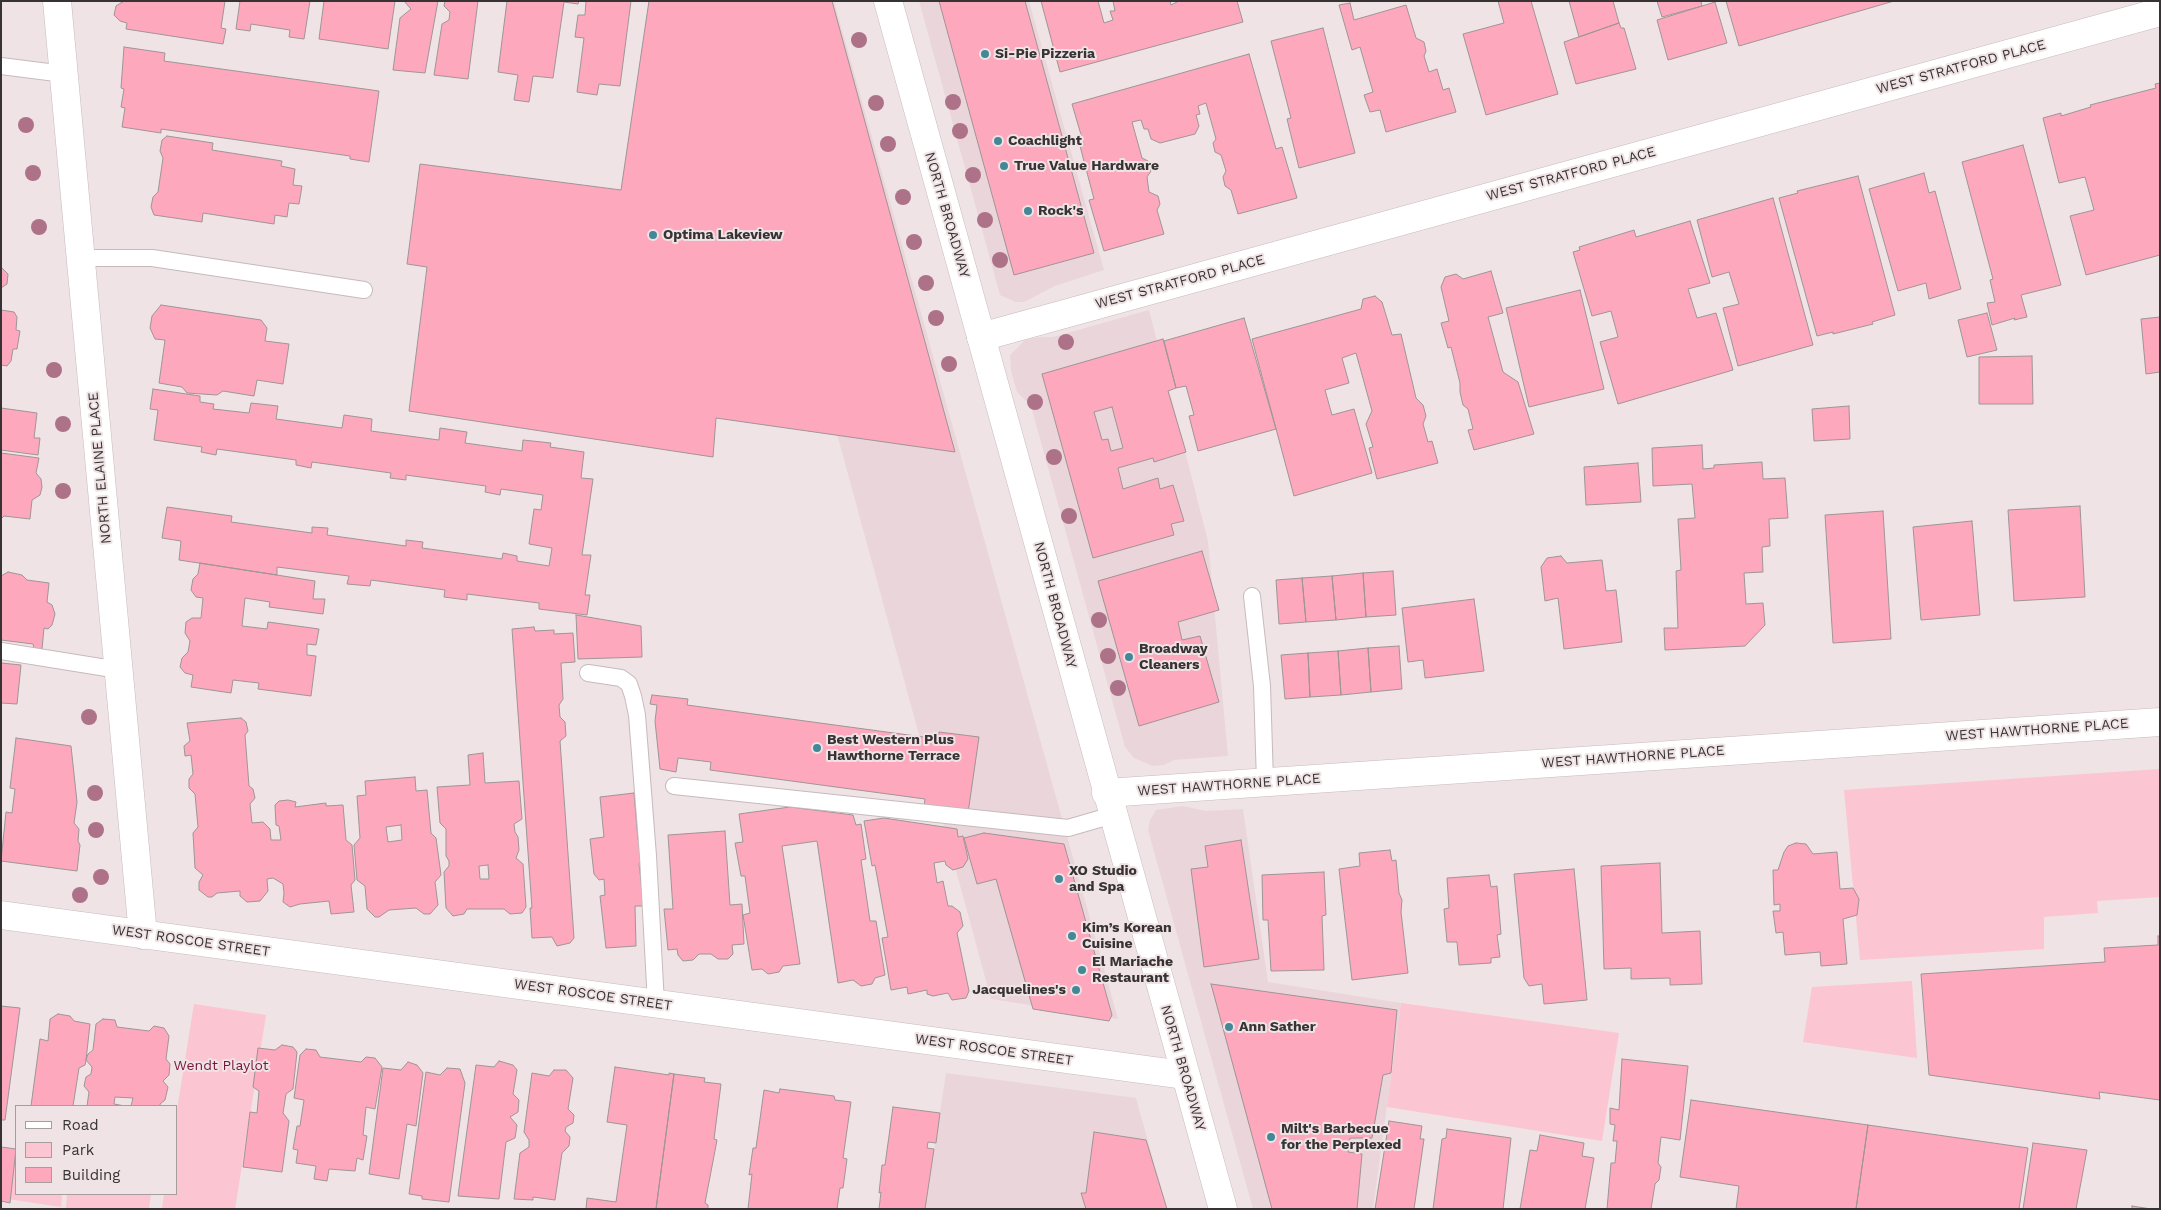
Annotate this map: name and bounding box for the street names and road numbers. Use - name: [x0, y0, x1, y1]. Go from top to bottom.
- street label: WEST STRATFORD PLACE: [1875, 36, 2047, 98]
- street label: WEST STRATFORD PLACE: [1485, 143, 1657, 205]
- street label: NORTH BROADWAY: [921, 150, 973, 280]
- street label: WEST STRATFORD PLACE: [1094, 251, 1266, 313]
- street label: NORTH ELAINE PLACE: [85, 391, 115, 545]
- street label: NORTH BROADWAY: [1030, 540, 1080, 670]
- street label: WEST HAWTHORNE PLACE: [1945, 715, 2129, 745]
- street label: WEST HAWTHORNE PLACE: [1541, 742, 1725, 772]
- street label: WEST HAWTHORNE PLACE: [1137, 770, 1321, 800]
- street label: WEST ROSCOE STREET: [111, 922, 271, 960]
- street label: WEST ROSCOE STREET: [513, 976, 673, 1014]
- street label: NORTH BROADWAY: [1157, 1003, 1209, 1133]
- street label: WEST ROSCOE STREET: [914, 1031, 1074, 1069]

